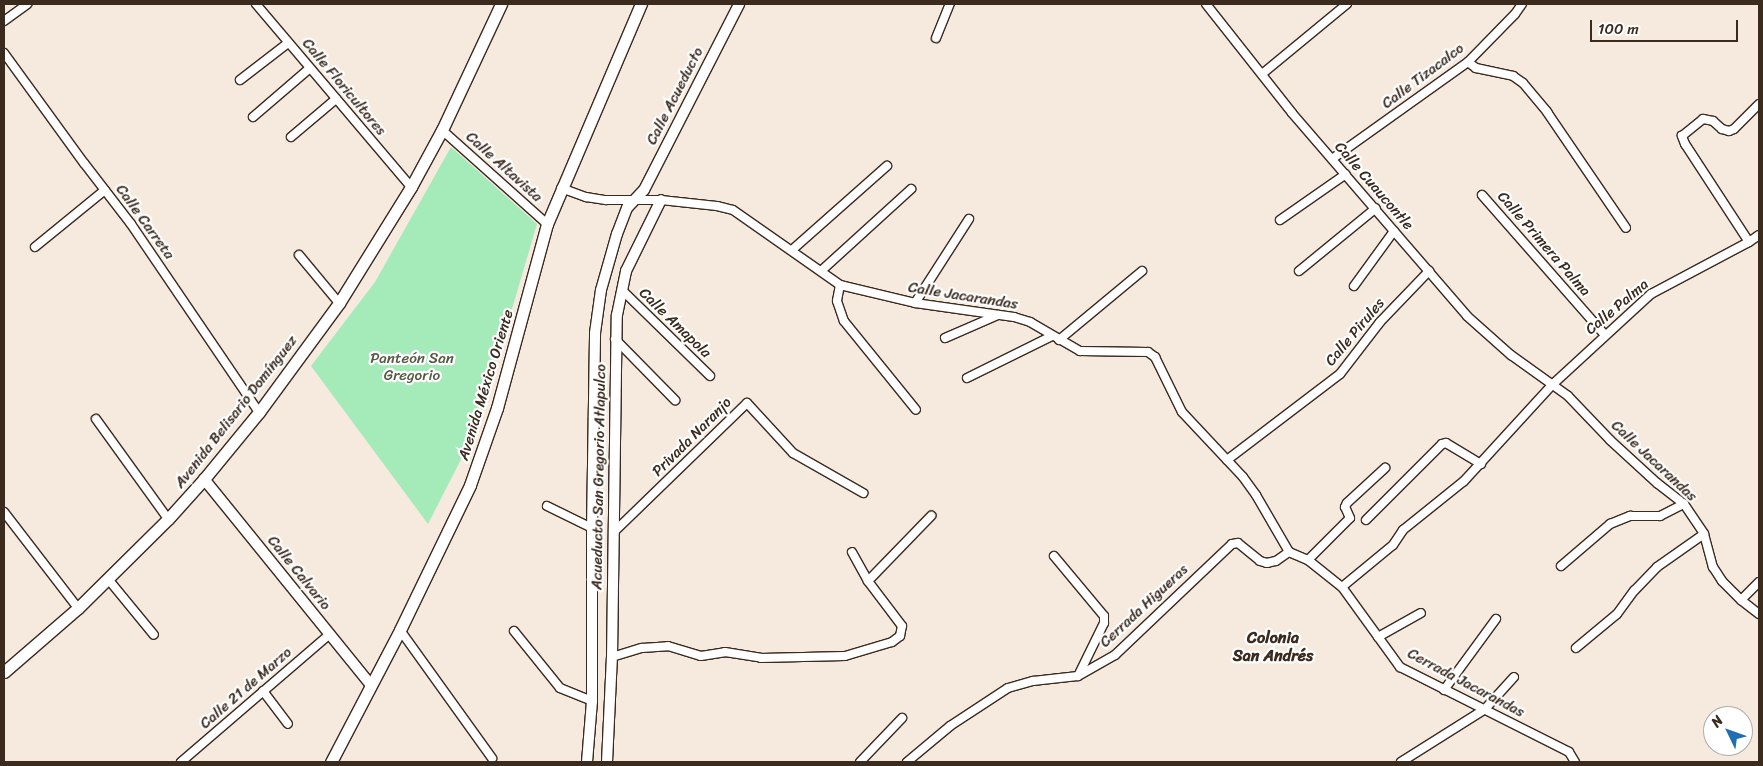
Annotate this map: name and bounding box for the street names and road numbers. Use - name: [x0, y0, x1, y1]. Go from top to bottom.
- street label: Calle Floricultores: [298, 34, 390, 140]
- street label: Calle Tizacalco: [1378, 39, 1468, 113]
- street label: Calle Acueducto: [643, 44, 707, 148]
- street label: Calle Altavista: [462, 128, 546, 206]
- street label: Calle Cuaucontle: [1331, 138, 1417, 234]
- street label: Calle Carreta: [112, 181, 178, 263]
- street label: Calle Primera Palma: [1494, 188, 1594, 300]
- street label: Calle Palma: [1582, 275, 1652, 339]
- street label: Calle Jacarandas: [907, 278, 1019, 314]
- street label: Calle Amapola: [635, 284, 715, 362]
- street label: Calle Pirules: [1322, 295, 1388, 369]
- street label: Avenida México Oriente: [455, 308, 517, 462]
- street label: Avenida Belisario Domínguez: [171, 332, 301, 492]
- street label: Acueducto San Gregorio Atlapulco: [588, 363, 610, 591]
- street label: Privada Naranjo: [649, 394, 735, 480]
- street label: Calle Jacarandas: [1607, 417, 1701, 505]
- street label: Calle Calvario: [263, 532, 335, 614]
- street label: Cerrada Higueras: [1096, 561, 1192, 651]
- street label: Calle 21 de Marzo: [196, 643, 296, 733]
- street label: Cerrada Jacarandas: [1404, 645, 1528, 721]

